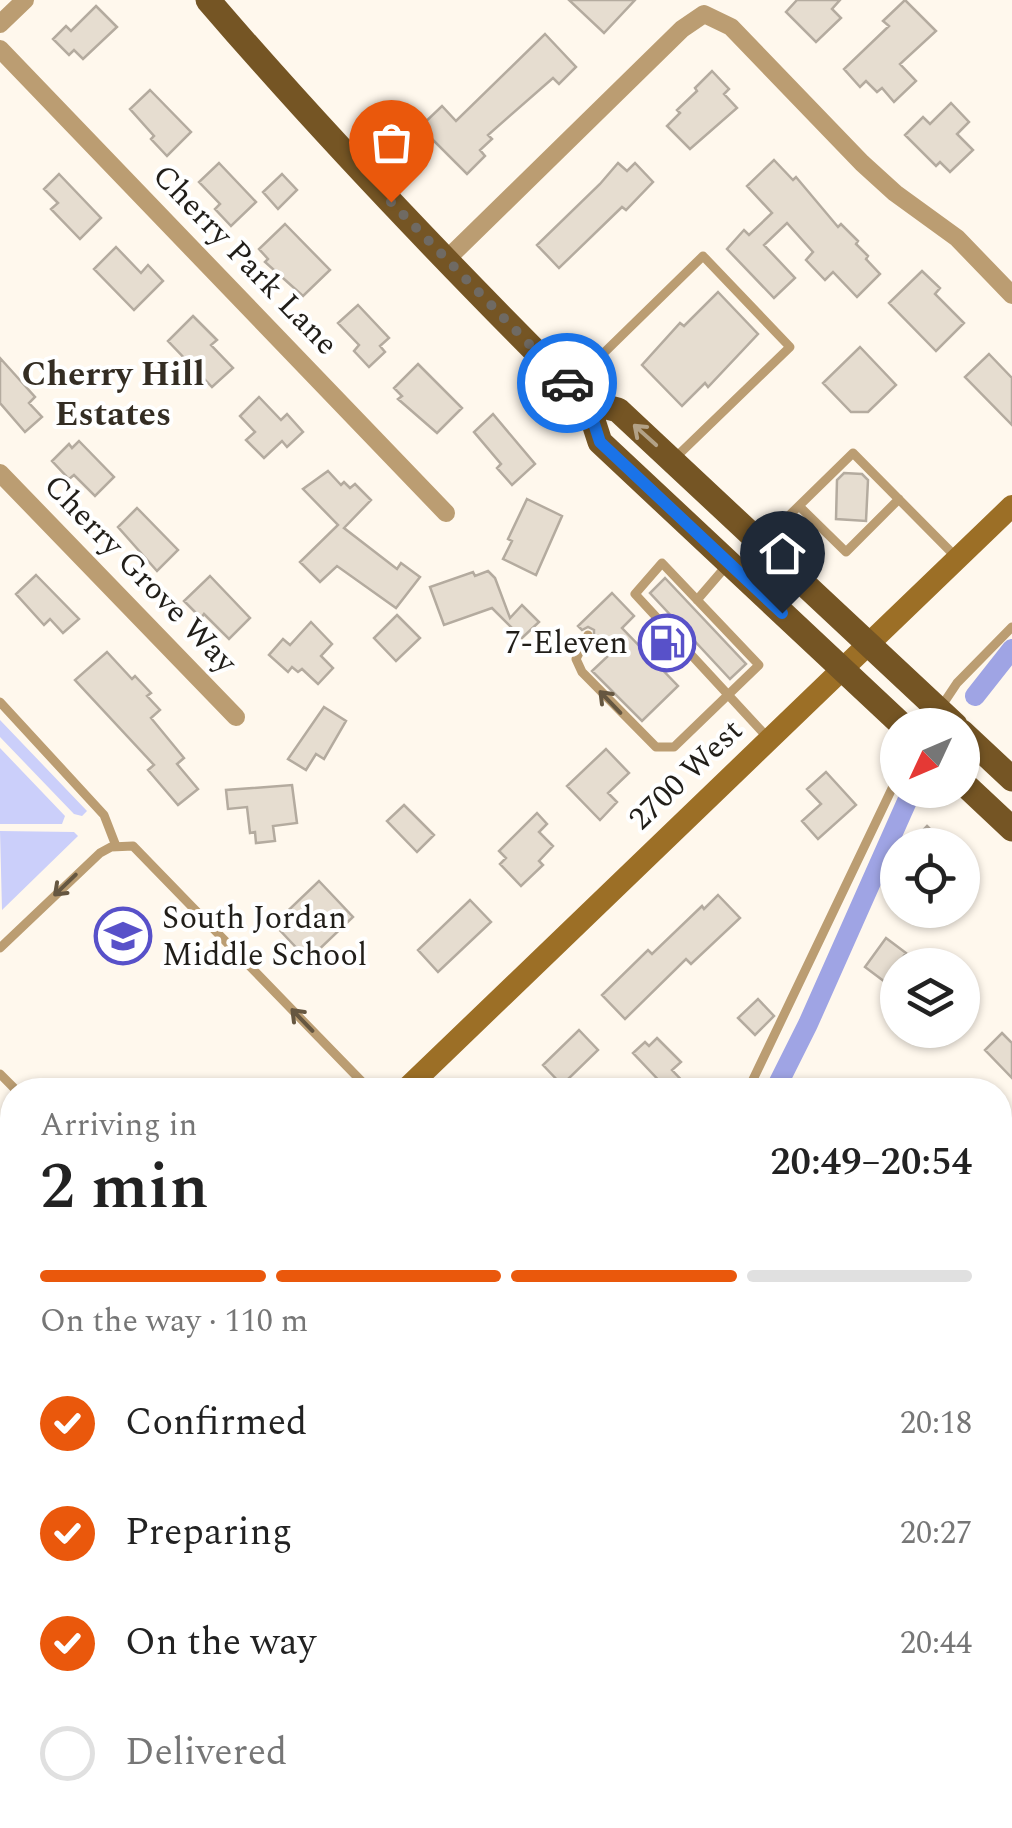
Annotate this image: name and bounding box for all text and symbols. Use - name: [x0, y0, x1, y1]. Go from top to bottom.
- pin: [349, 100, 434, 203]
- icon: bag: [364, 115, 419, 170]
- street label: Cherry Park Lane: [141, 153, 349, 367]
- courier: [517, 333, 617, 433]
- district label: Cherry Hill Estates: [21, 348, 205, 441]
- icon: car: [540, 356, 595, 411]
- one-way arrow: [633, 424, 658, 447]
- street label: Cherry Grove Way: [32, 463, 249, 686]
- pin: [740, 511, 825, 614]
- icon: home: [755, 526, 810, 581]
- fuel station icon: 7-Eleven: [637, 613, 697, 673]
- place label: 7-Eleven: [505, 619, 628, 668]
- one-way arrow: [599, 690, 622, 715]
- street label: 2700 West: [618, 708, 754, 842]
- north arrow: [880, 708, 980, 808]
- map controls: [880, 708, 980, 1048]
- button: locate: [880, 828, 980, 928]
- one-way arrow: [54, 873, 78, 897]
- place label: South Jordan Middle School: [162, 894, 367, 980]
- school or university icon: South Jordan Middle School: [93, 906, 153, 966]
- button: layers: [880, 948, 980, 1048]
- one-way arrow: [290, 1008, 314, 1032]
- text: Arriving in: [40, 1101, 197, 1150]
- text: 20:49–20:54: [770, 1134, 972, 1192]
- text: 2 min: [40, 1138, 209, 1237]
- text: On the way · 110 m: [40, 1297, 308, 1346]
- text: Confirmed: [125, 1394, 307, 1452]
- icon: check: [40, 1396, 95, 1451]
- text: 20:18: [900, 1399, 972, 1448]
- text: Preparing: [125, 1504, 292, 1562]
- icon: check: [40, 1506, 95, 1561]
- text: 20:27: [900, 1509, 972, 1558]
- text: On the way: [125, 1614, 316, 1672]
- icon: check: [40, 1616, 95, 1671]
- text: 20:44: [900, 1619, 972, 1668]
- text: Delivered: [125, 1724, 287, 1782]

